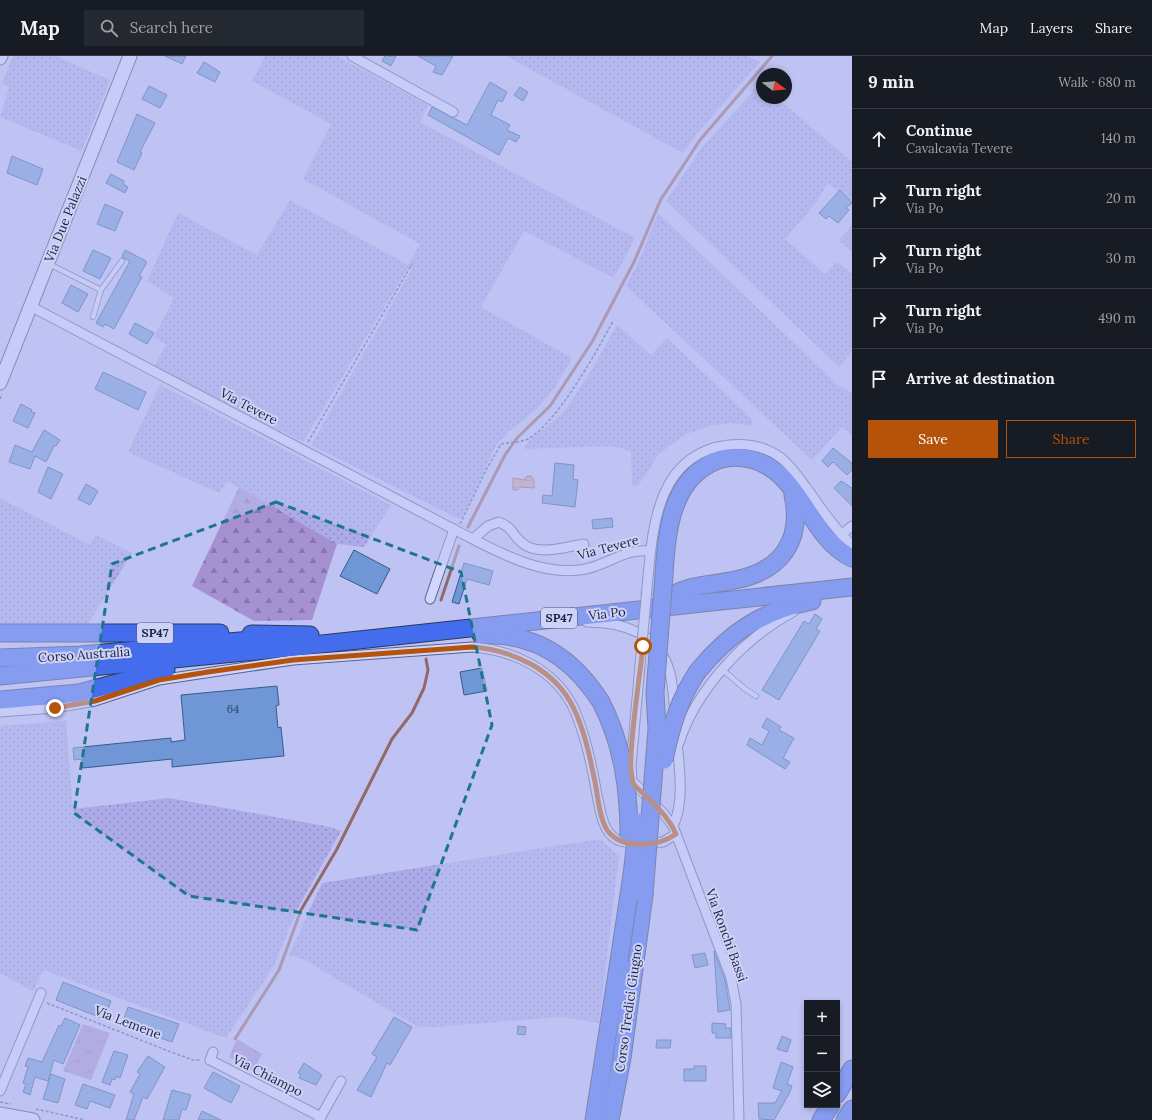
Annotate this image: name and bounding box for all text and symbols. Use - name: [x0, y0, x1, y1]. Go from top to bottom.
- search box: [84, 10, 364, 46]
- text: Map: [20, 16, 60, 40]
- icon: search: [98, 17, 120, 39]
- text: Search here: [130, 18, 213, 37]
- text: Map: [980, 19, 1008, 37]
- text: Layers: [1030, 19, 1073, 37]
- text: Share: [1095, 19, 1132, 37]
- north arrow: [756, 68, 792, 104]
- text: 9 min: [868, 71, 914, 93]
- text: Walk · 680 m: [1058, 74, 1136, 91]
- text: Continue: [906, 121, 972, 140]
- icon: ahead: [868, 128, 890, 150]
- text: 140 m: [1101, 130, 1136, 147]
- text: Cavalcavia Tevere: [906, 140, 1013, 157]
- street label: Via Due Palazzi: [40, 173, 91, 266]
- text: Turn right: [906, 181, 982, 200]
- icon: right: [868, 188, 890, 210]
- text: 20 m: [1106, 190, 1136, 207]
- text: Via Po: [906, 200, 943, 217]
- text: Turn right: [906, 241, 982, 260]
- icon: right: [868, 248, 890, 270]
- text: 30 m: [1106, 250, 1136, 267]
- text: Via Po: [906, 260, 943, 277]
- text: Turn right: [906, 301, 982, 320]
- icon: right: [868, 308, 890, 330]
- text: 490 m: [1098, 310, 1136, 327]
- text: Via Po: [906, 320, 943, 337]
- icon: arrive: [868, 368, 890, 390]
- text: Arrive at destination: [906, 369, 1055, 388]
- street label: Via Tevere: [216, 384, 281, 429]
- button: Save: [868, 420, 998, 458]
- button: Share: [1006, 420, 1136, 458]
- street label: Via Tevere: [575, 531, 641, 564]
- street label: Via Po: [587, 603, 627, 624]
- road number: SP47: [541, 608, 577, 628]
- road number: SP47: [137, 623, 173, 643]
- route start: [634, 637, 652, 655]
- street label: Corso Australia: [37, 643, 131, 666]
- route end: [46, 699, 64, 717]
- house number: 64: [227, 702, 239, 716]
- street label: Via Ronchi Bassi: [701, 885, 751, 984]
- street label: Corso Tredici Giugno: [611, 942, 646, 1073]
- map controls: [804, 1000, 840, 1108]
- button: +: [804, 1000, 840, 1036]
- street label: Via Lemene: [91, 1002, 164, 1043]
- button: −: [804, 1036, 840, 1072]
- street label: Via Chiampo: [229, 1050, 306, 1101]
- button: layers: [804, 1072, 840, 1108]

